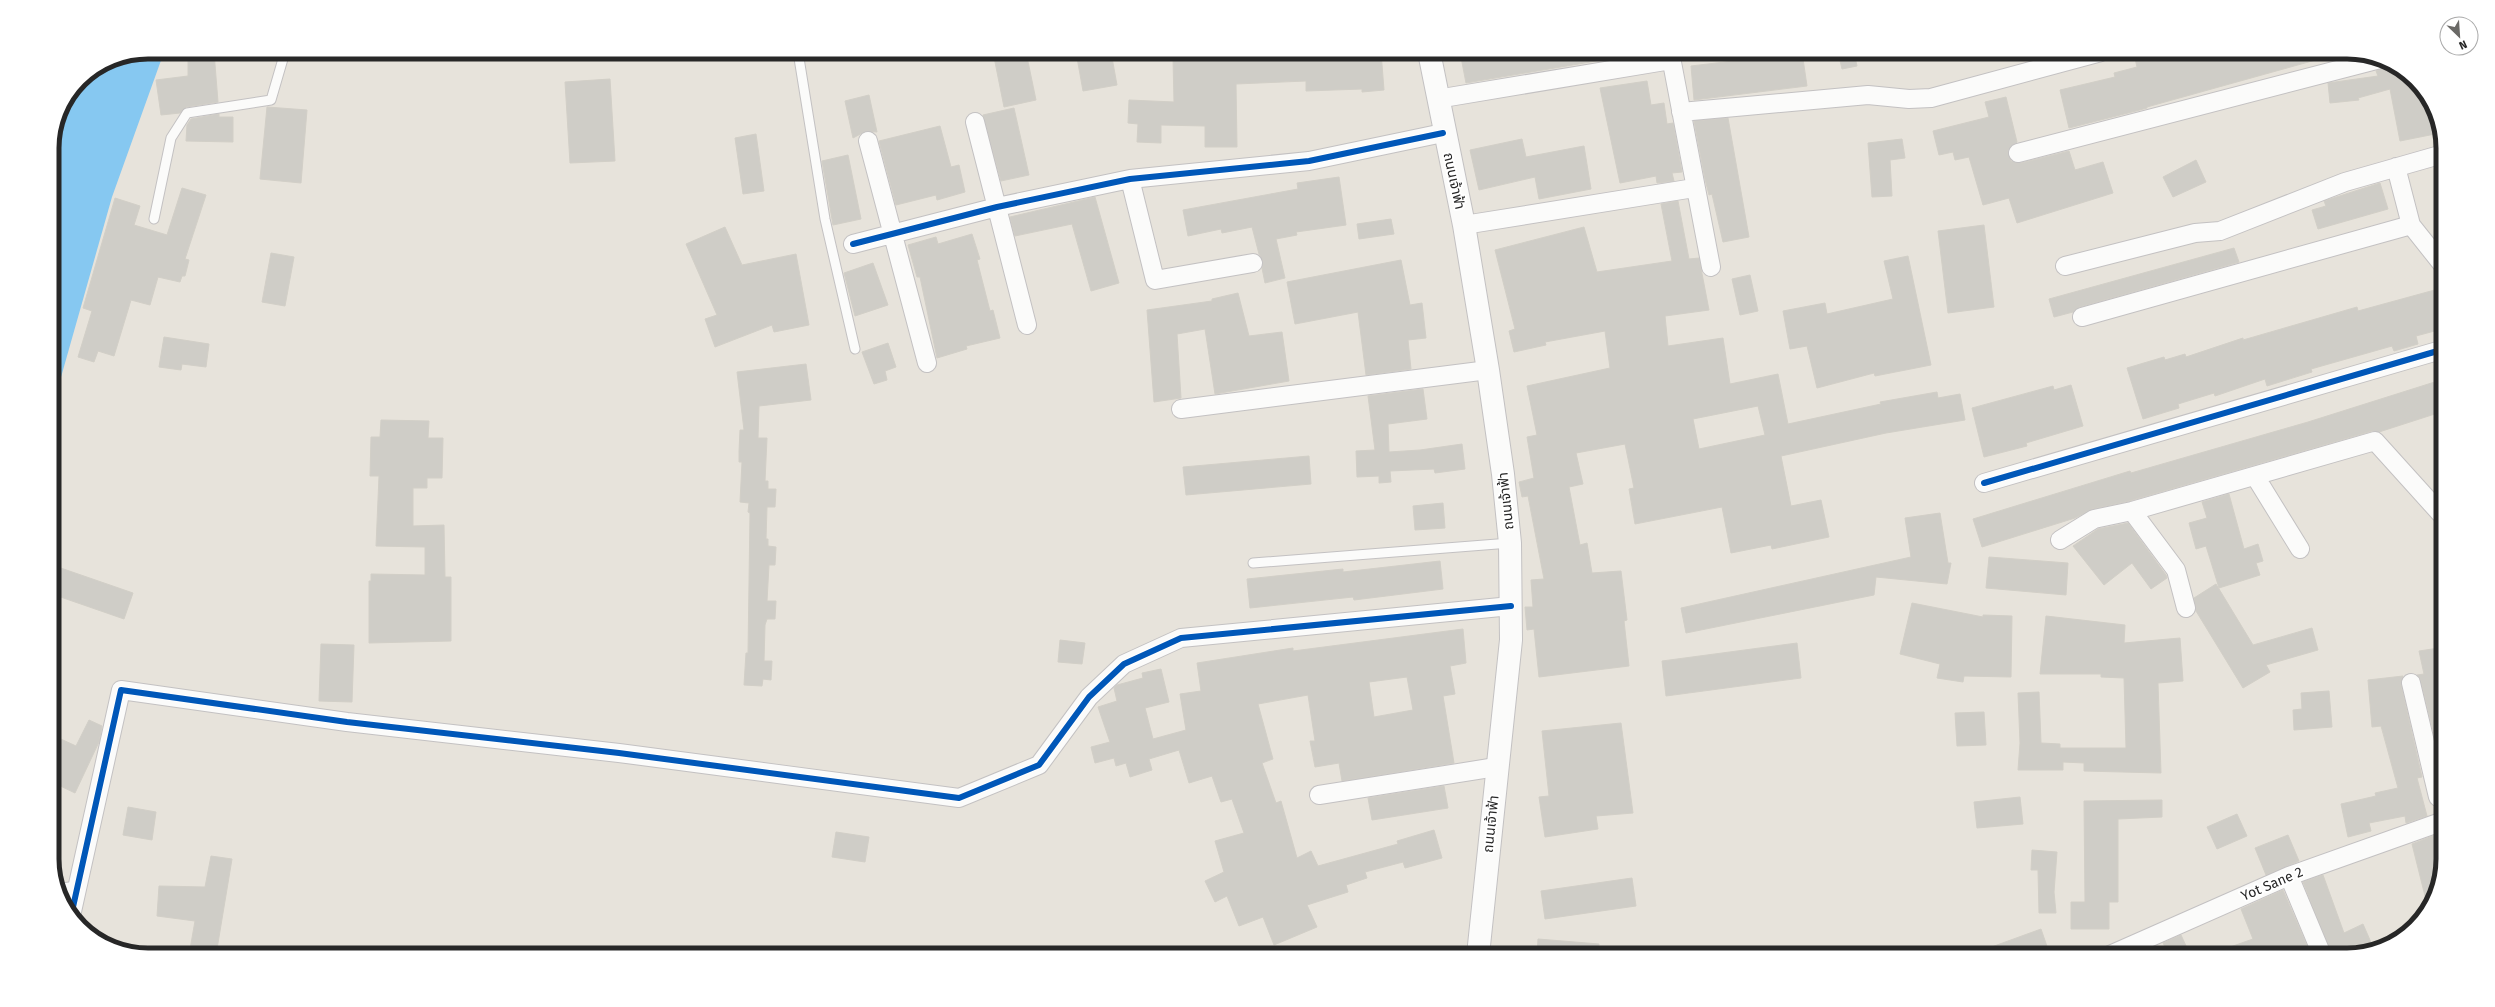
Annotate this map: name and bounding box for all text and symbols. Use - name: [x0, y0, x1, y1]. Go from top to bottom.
- north arrow: [2439, 16, 2479, 56]
- text: N: [2457, 37, 2469, 52]
- street label: ถนนเจ้าฟ้า: [1440, 151, 1468, 211]
- street label: ถนนเจ้าฟ้า: [1495, 471, 1517, 531]
- street label: ถนนเจ้าฟ้า: [1480, 794, 1502, 854]
- street label: Yot Sane 2: [2239, 863, 2306, 905]

